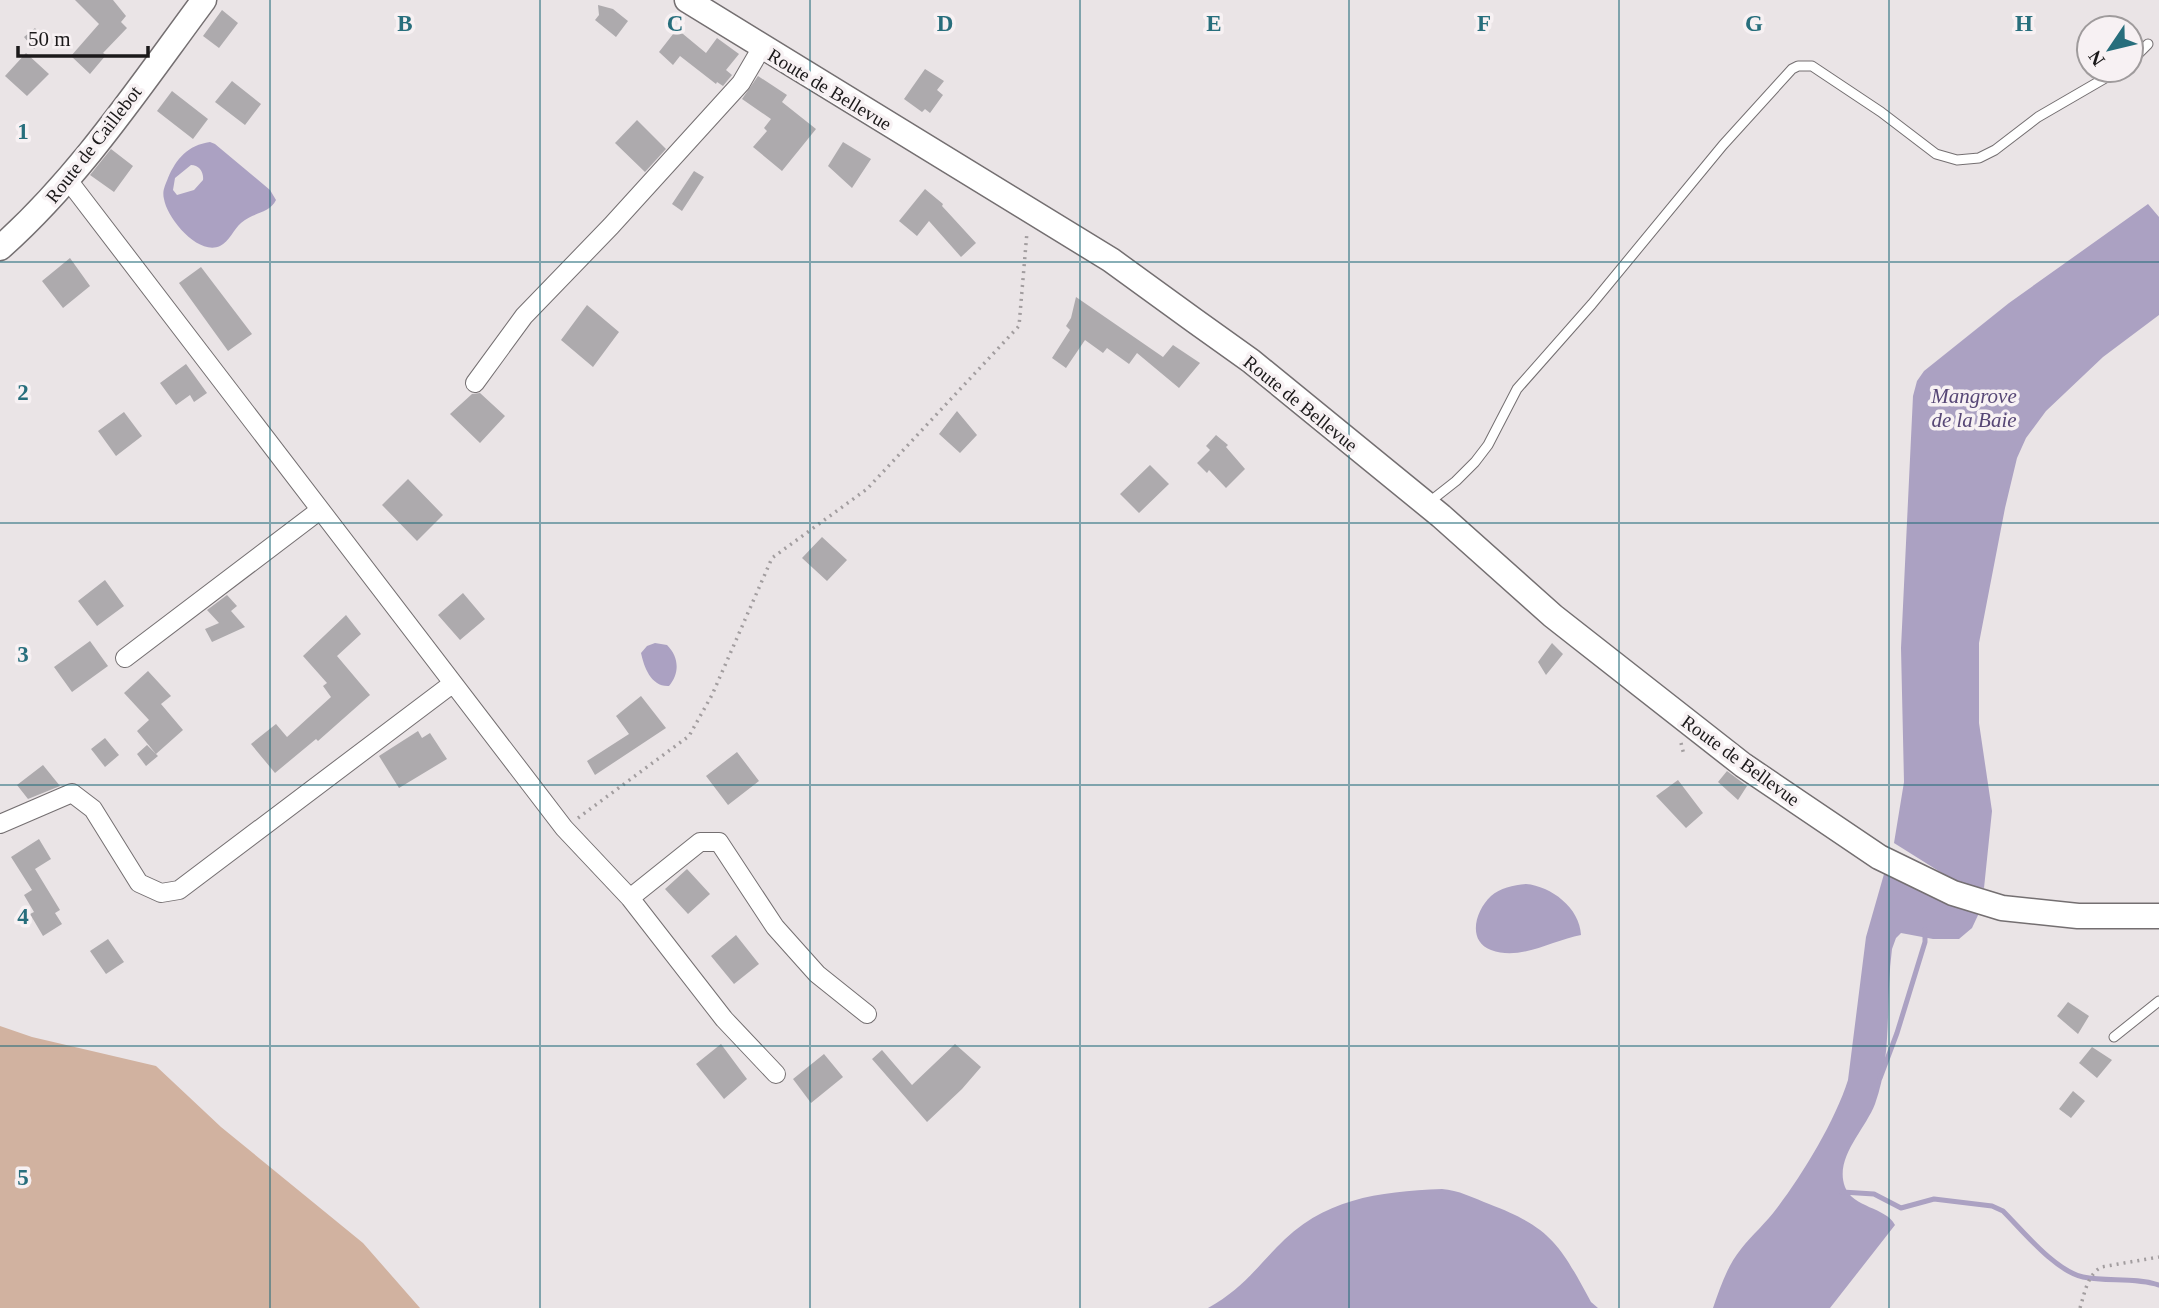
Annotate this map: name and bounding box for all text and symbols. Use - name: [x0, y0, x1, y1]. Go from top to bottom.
- text: B: [397, 11, 413, 36]
- text: C: [667, 11, 683, 36]
- text: D: [937, 11, 953, 36]
- text: E: [1206, 11, 1222, 36]
- text: F: [1477, 11, 1491, 36]
- text: G: [1745, 11, 1763, 36]
- text: H: [2015, 11, 2033, 36]
- scale bar: [18, 14, 147, 58]
- north arrow: [2075, 14, 2145, 84]
- text: 50 m: [28, 27, 71, 51]
- street label: Route de Bellevue: [764, 44, 895, 135]
- text: N: [2084, 47, 2109, 70]
- street label: Route de Caillebot: [41, 81, 146, 207]
- text: 1: [17, 119, 29, 144]
- street label: Route de Bellevue: [1240, 351, 1362, 456]
- text: 2: [17, 380, 29, 405]
- water label: Mangrove de la Baie: [1930, 384, 2017, 432]
- text: 3: [17, 642, 29, 667]
- street label: Route de Bellevue: [1678, 711, 1804, 810]
- text: 4: [17, 904, 29, 929]
- text: 5: [17, 1165, 29, 1190]

